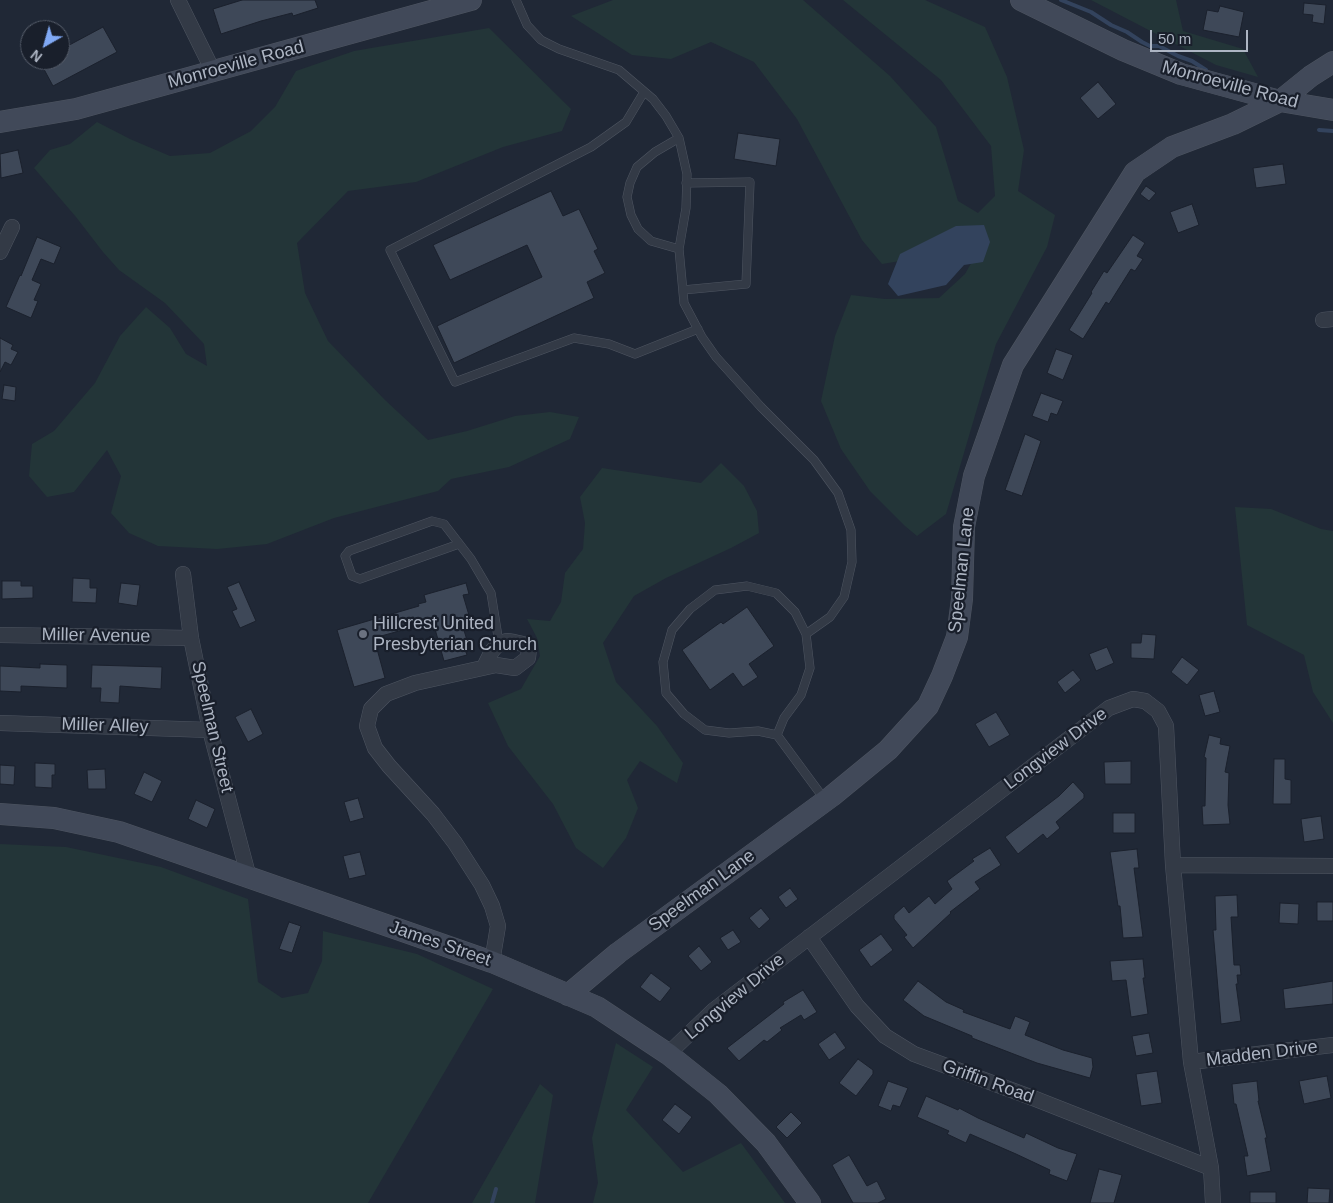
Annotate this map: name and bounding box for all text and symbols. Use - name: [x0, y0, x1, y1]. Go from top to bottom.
- north arrow: [20, 20, 70, 70]
- scale bar: [1153, 20, 1250, 52]
- text: 50 m: [1158, 30, 1191, 47]
- street label: Monroeville Road: [166, 36, 306, 94]
- text: N: [27, 47, 45, 65]
- street label: Monroeville Road: [1160, 56, 1300, 114]
- street label: Speelman Lane: [945, 506, 979, 634]
- place label: Hillcrest United Presbyterian Church: [373, 613, 537, 656]
- street label: Miller Avenue: [41, 624, 151, 648]
- marker: Hillcrest United Presbyterian Church: [357, 628, 369, 640]
- street label: Speelman Street: [186, 659, 238, 795]
- street label: Longview Drive: [1000, 703, 1112, 795]
- street label: Miller Alley: [61, 714, 149, 738]
- street label: Speelman Lane: [645, 845, 759, 937]
- street label: James Street: [386, 917, 494, 971]
- street label: Longview Drive: [681, 949, 789, 1045]
- street label: Madden Drive: [1205, 1036, 1319, 1072]
- street label: Griffin Road: [939, 1055, 1037, 1109]

